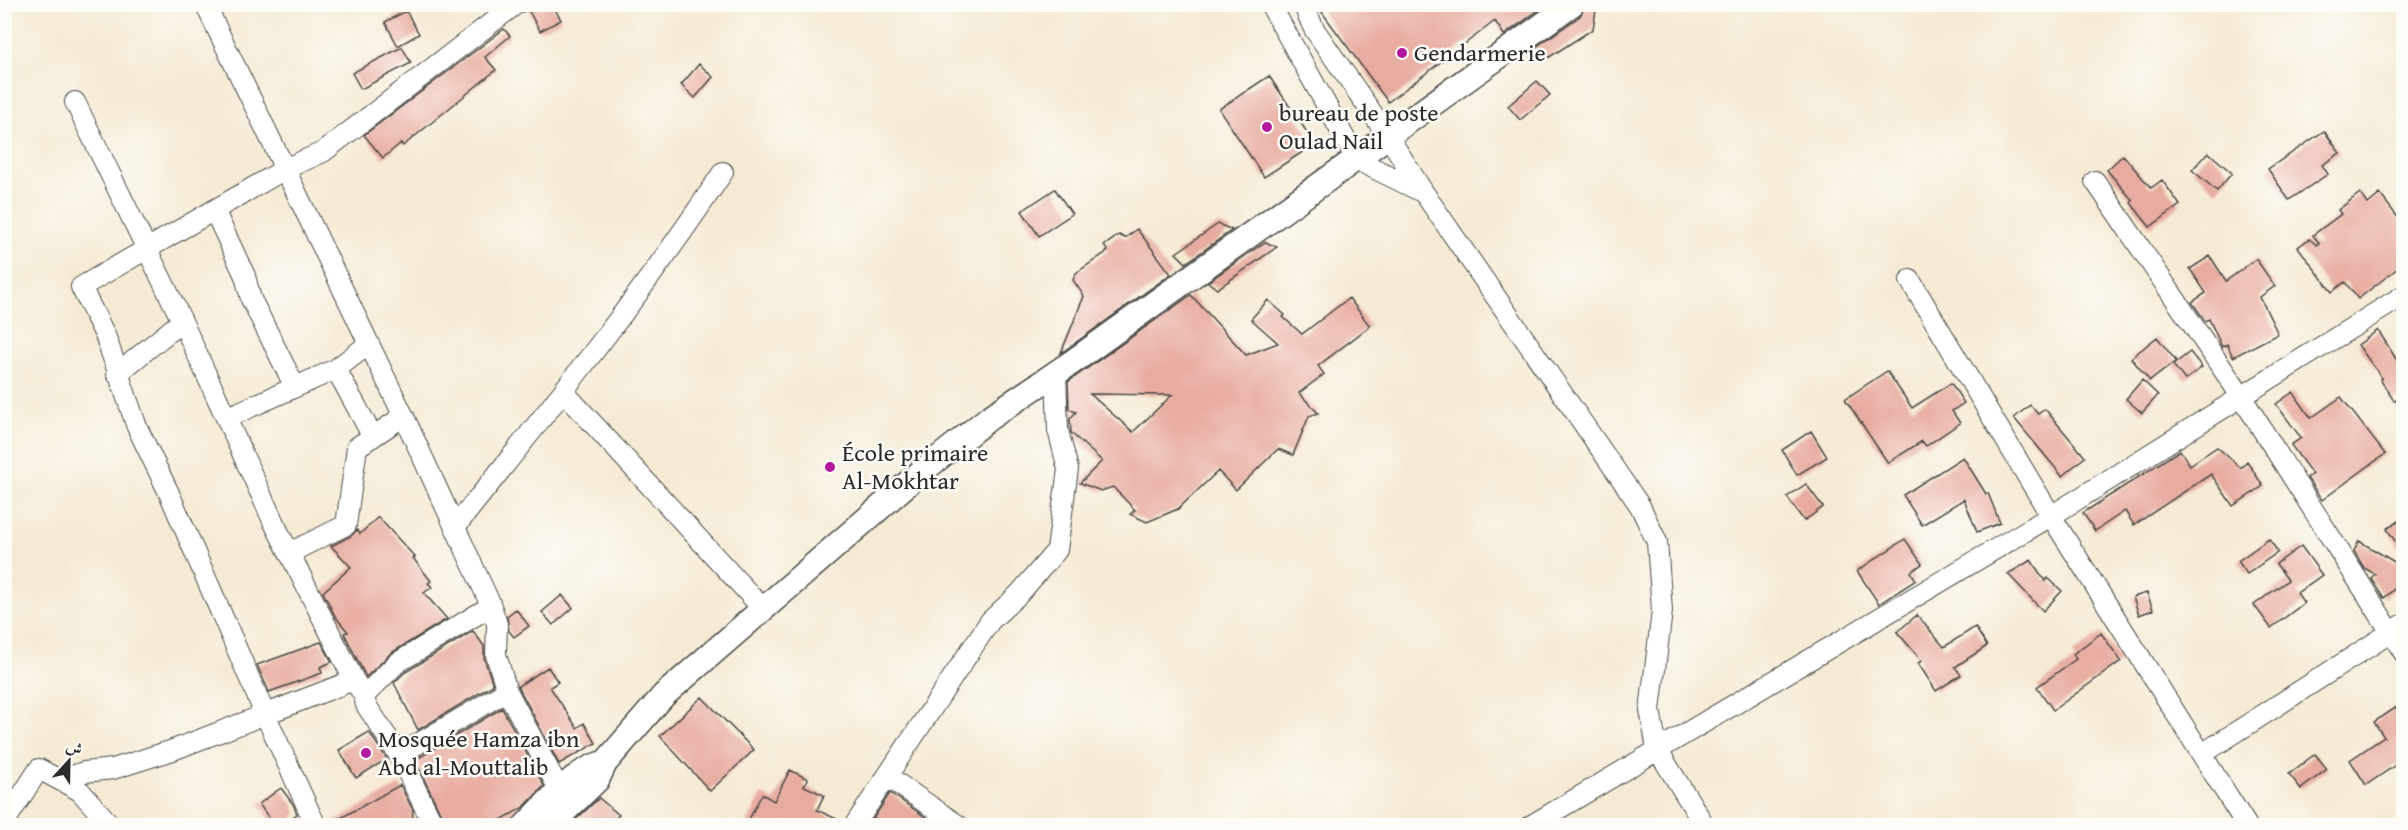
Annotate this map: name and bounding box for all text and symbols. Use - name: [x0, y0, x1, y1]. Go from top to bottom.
- place label: Gendarmerie: [1414, 35, 1546, 70]
- marker: Gendarmerie: [1395, 46, 1409, 60]
- place label: bureau de poste Oulad Nail: [1279, 95, 1439, 158]
- marker: bureau de poste Oulad Nail: [1260, 120, 1274, 134]
- place label: École primaire Al-Mokhtar: [842, 435, 988, 498]
- marker: École primaire Al-Mokhtar: [823, 460, 837, 474]
- place label: Mosquée Hamza ibn Abd al-Mouttalib: [378, 721, 580, 784]
- north arrow: [39, 731, 99, 791]
- text: ش: [63, 733, 86, 761]
- marker: Mosquée Hamza ibn Abd al-Mouttalib: [359, 746, 373, 760]

